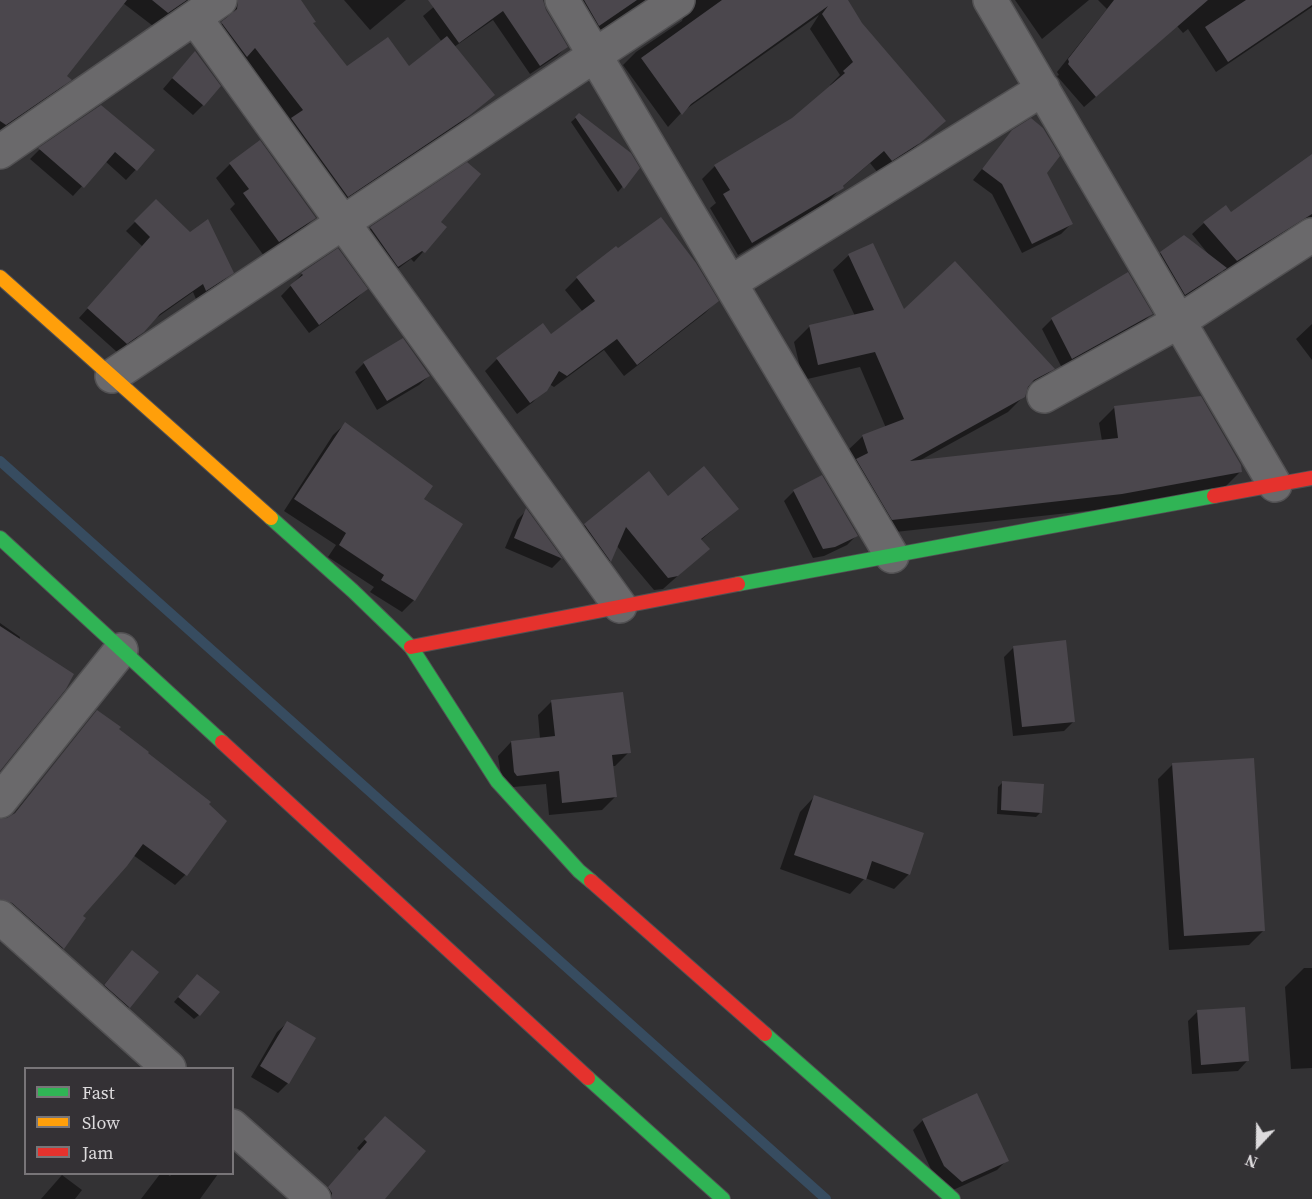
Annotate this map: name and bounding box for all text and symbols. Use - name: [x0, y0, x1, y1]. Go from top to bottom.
- legend: [24, 1067, 234, 1175]
- text: Fast: [82, 1080, 115, 1105]
- text: Slow: [82, 1110, 120, 1135]
- north arrow: [1228, 1115, 1288, 1175]
- text: Jam: [82, 1140, 114, 1165]
- text: N: [1242, 1149, 1261, 1174]

